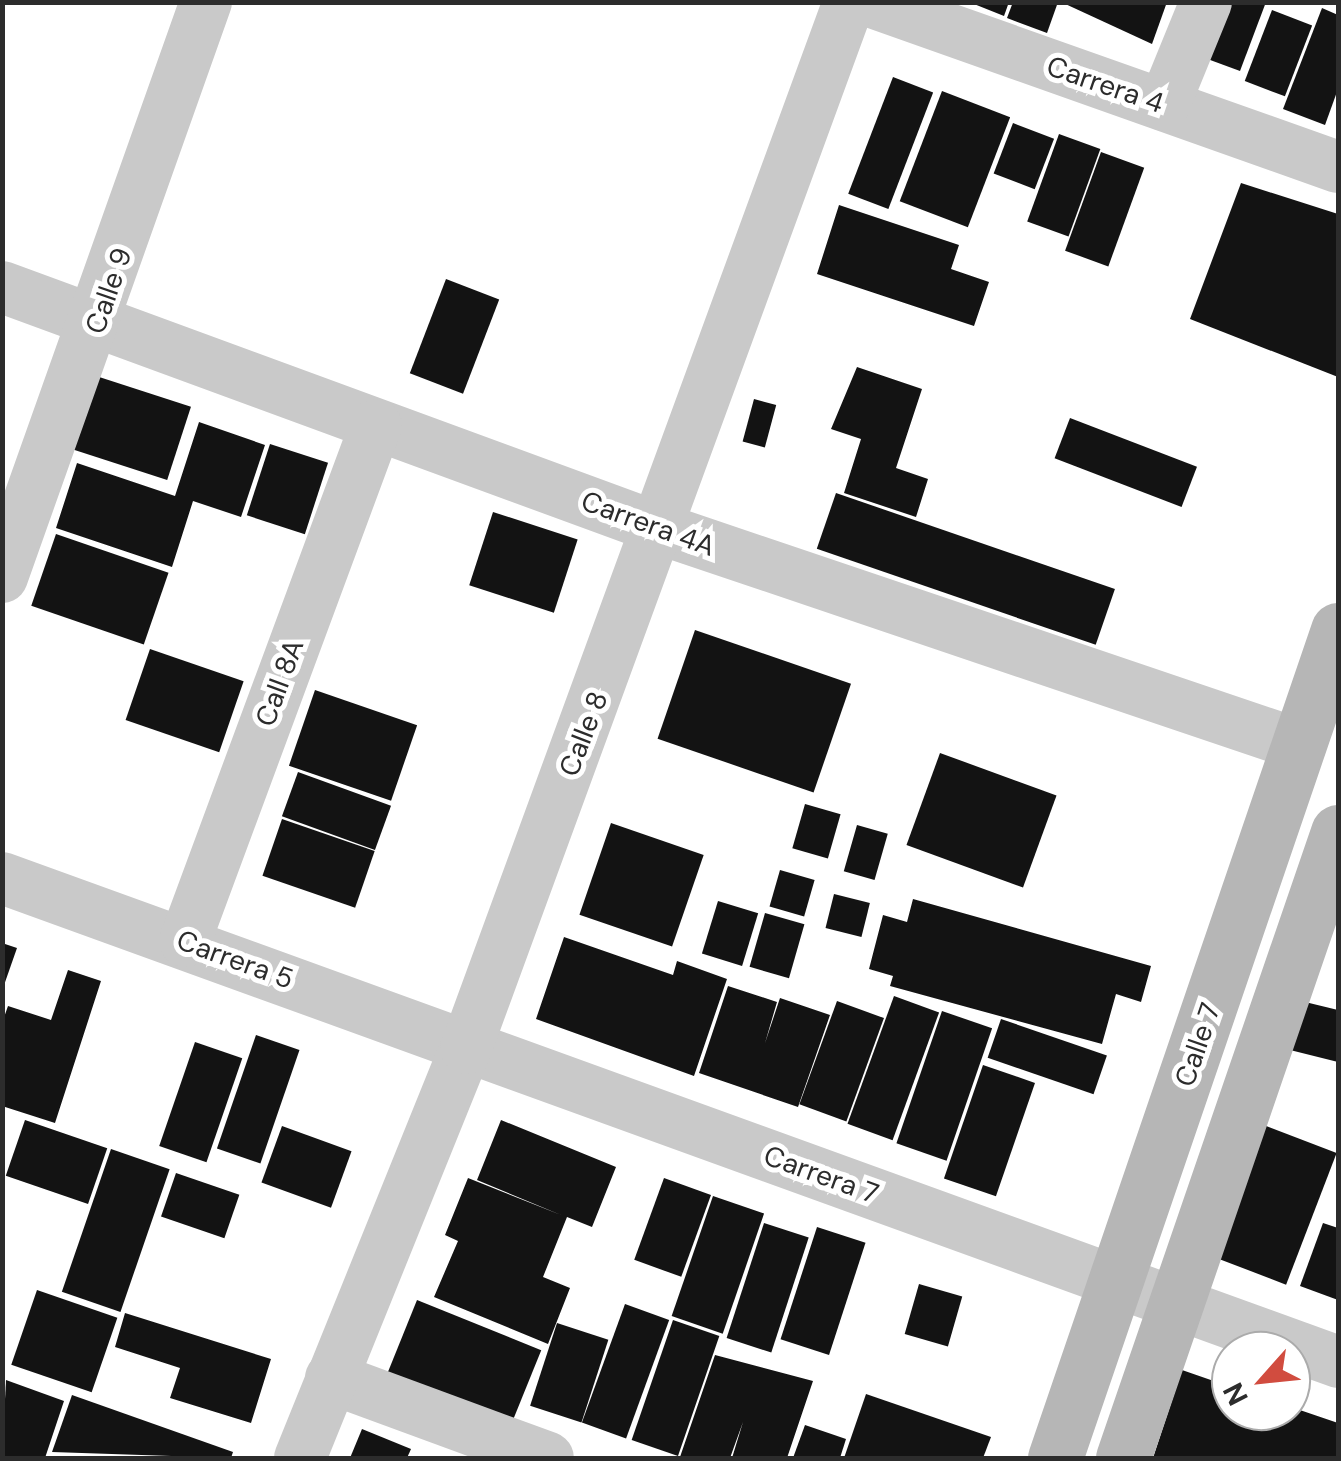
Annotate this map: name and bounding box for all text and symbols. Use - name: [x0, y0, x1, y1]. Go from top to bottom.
- street label: Carrera 4: [1042, 49, 1168, 121]
- street label: Calle 9: [79, 244, 139, 338]
- street label: Carrera 4A: [576, 484, 720, 564]
- street label: Call 8A: [249, 635, 311, 731]
- street label: Calle 8: [553, 687, 615, 781]
- street label: Carrera 5: [172, 923, 298, 997]
- street label: Calle 7: [1168, 999, 1228, 1091]
- street label: Carrera 7: [759, 1139, 883, 1211]
- north arrow: [1211, 1331, 1311, 1431]
- text: N: [1214, 1376, 1257, 1411]

